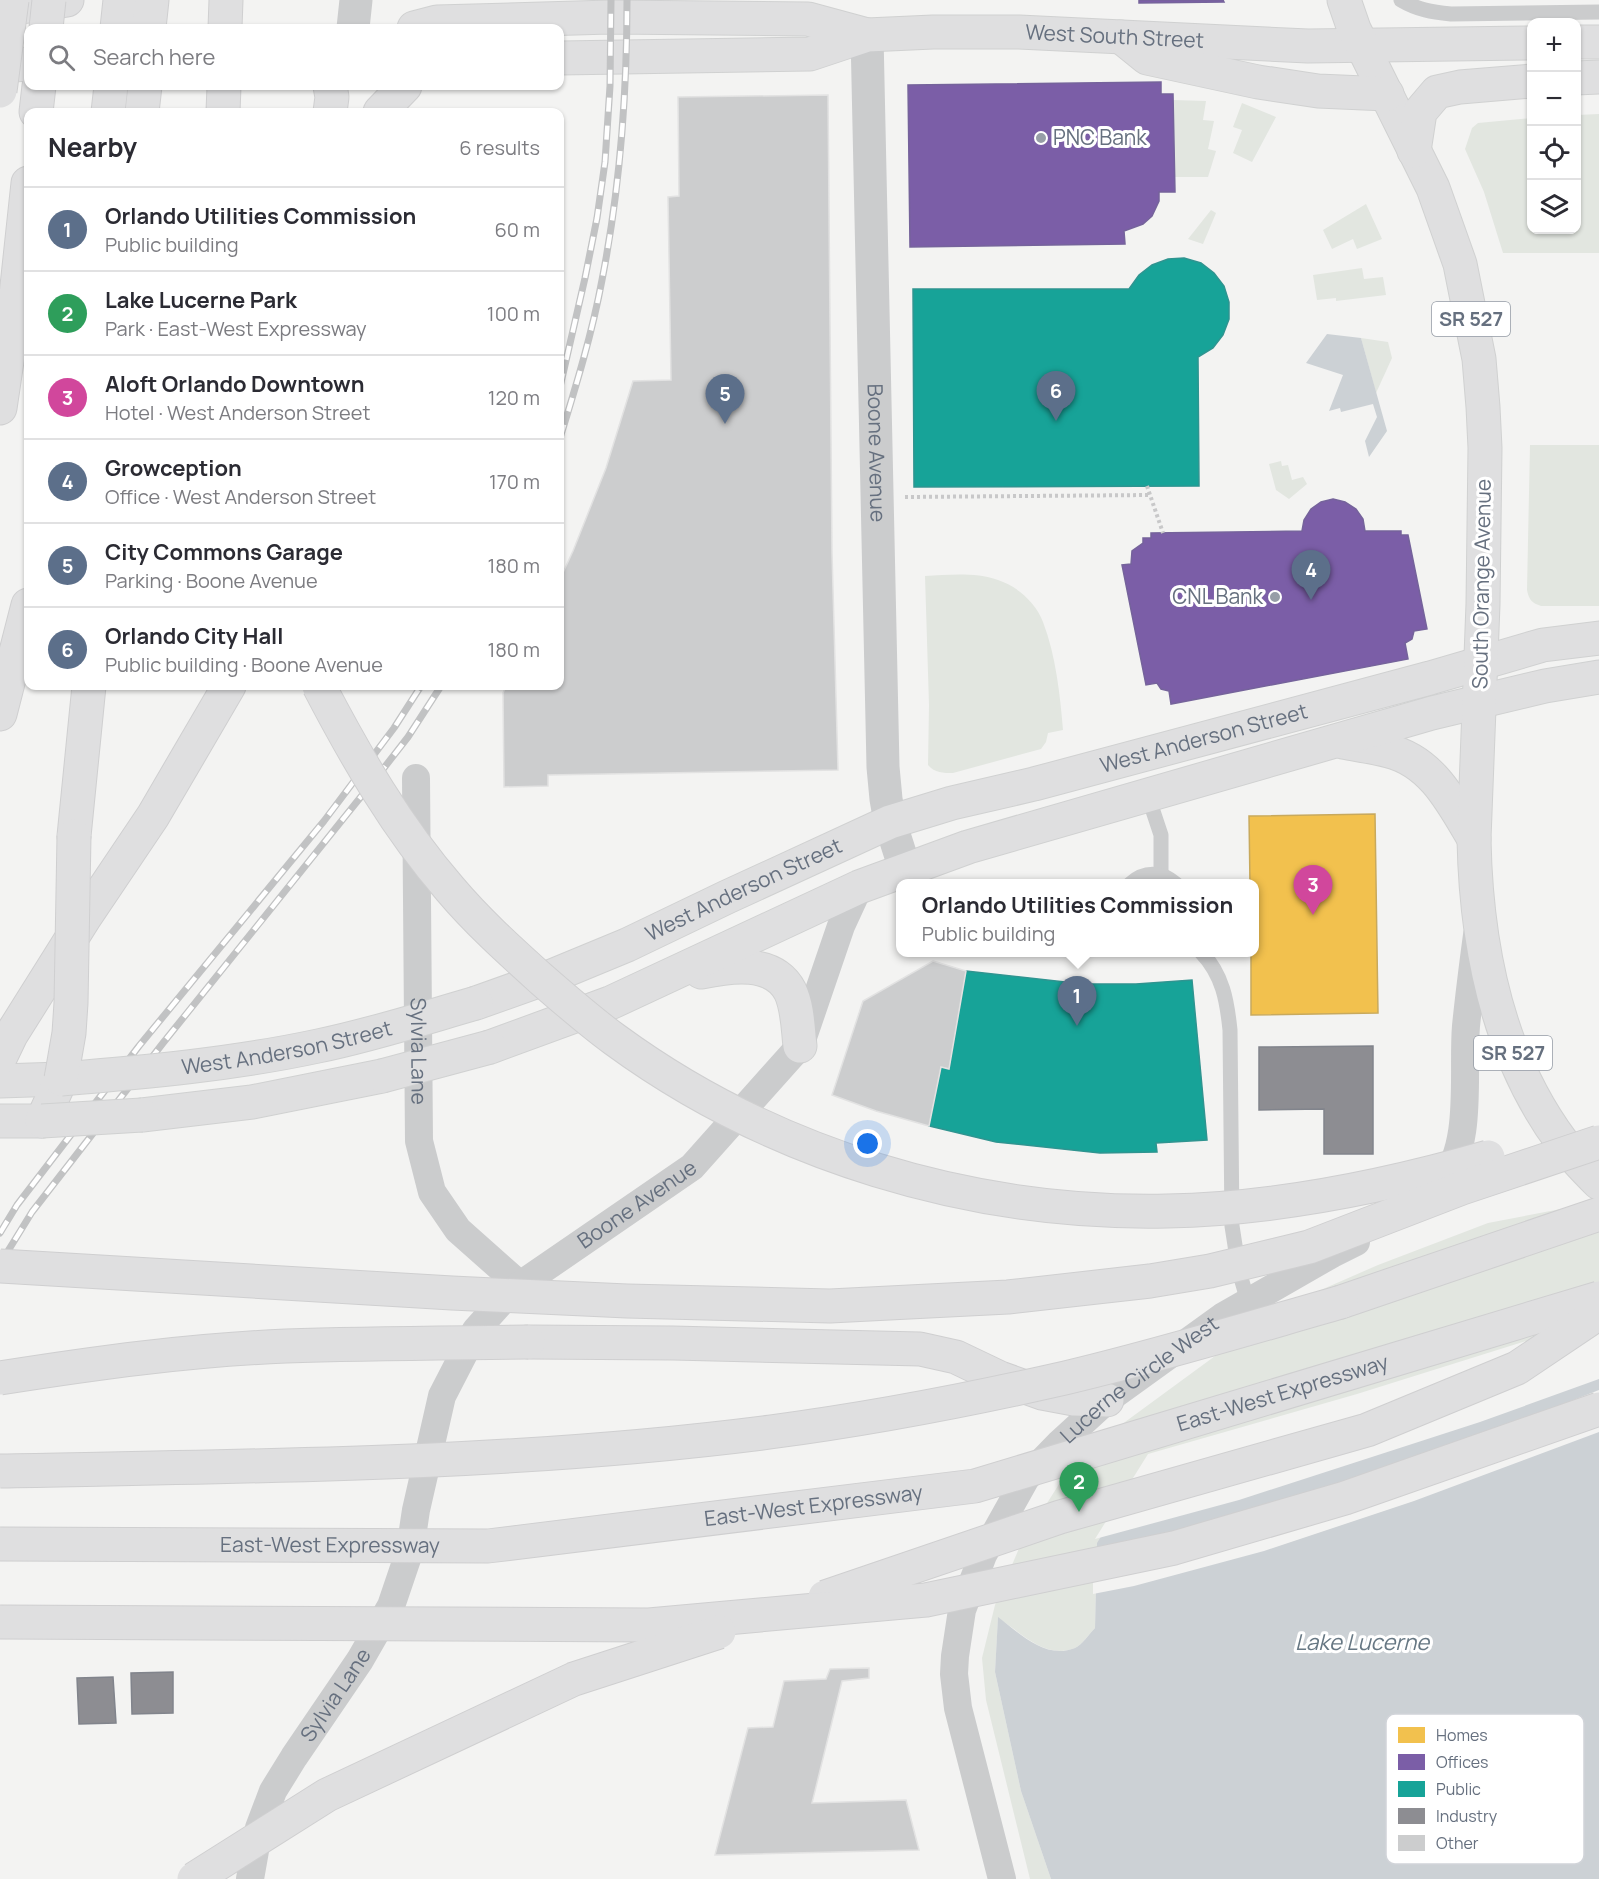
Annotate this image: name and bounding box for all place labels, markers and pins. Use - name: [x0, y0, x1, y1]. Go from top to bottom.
- place label: PNC Bank: [1053, 123, 1147, 151]
- marker: PNC Bank: [1034, 131, 1048, 145]
- pin: 6: [1036, 372, 1076, 421]
- pin: 5: [706, 374, 744, 424]
- pin: 4: [1292, 550, 1330, 600]
- place label: CNL Bank: [1172, 582, 1264, 610]
- marker: CNL Bank: [1268, 590, 1282, 604]
- pin: 3: [1294, 866, 1332, 915]
- pin: 1: [1058, 976, 1096, 1026]
- pin: 2: [1060, 1462, 1098, 1512]

